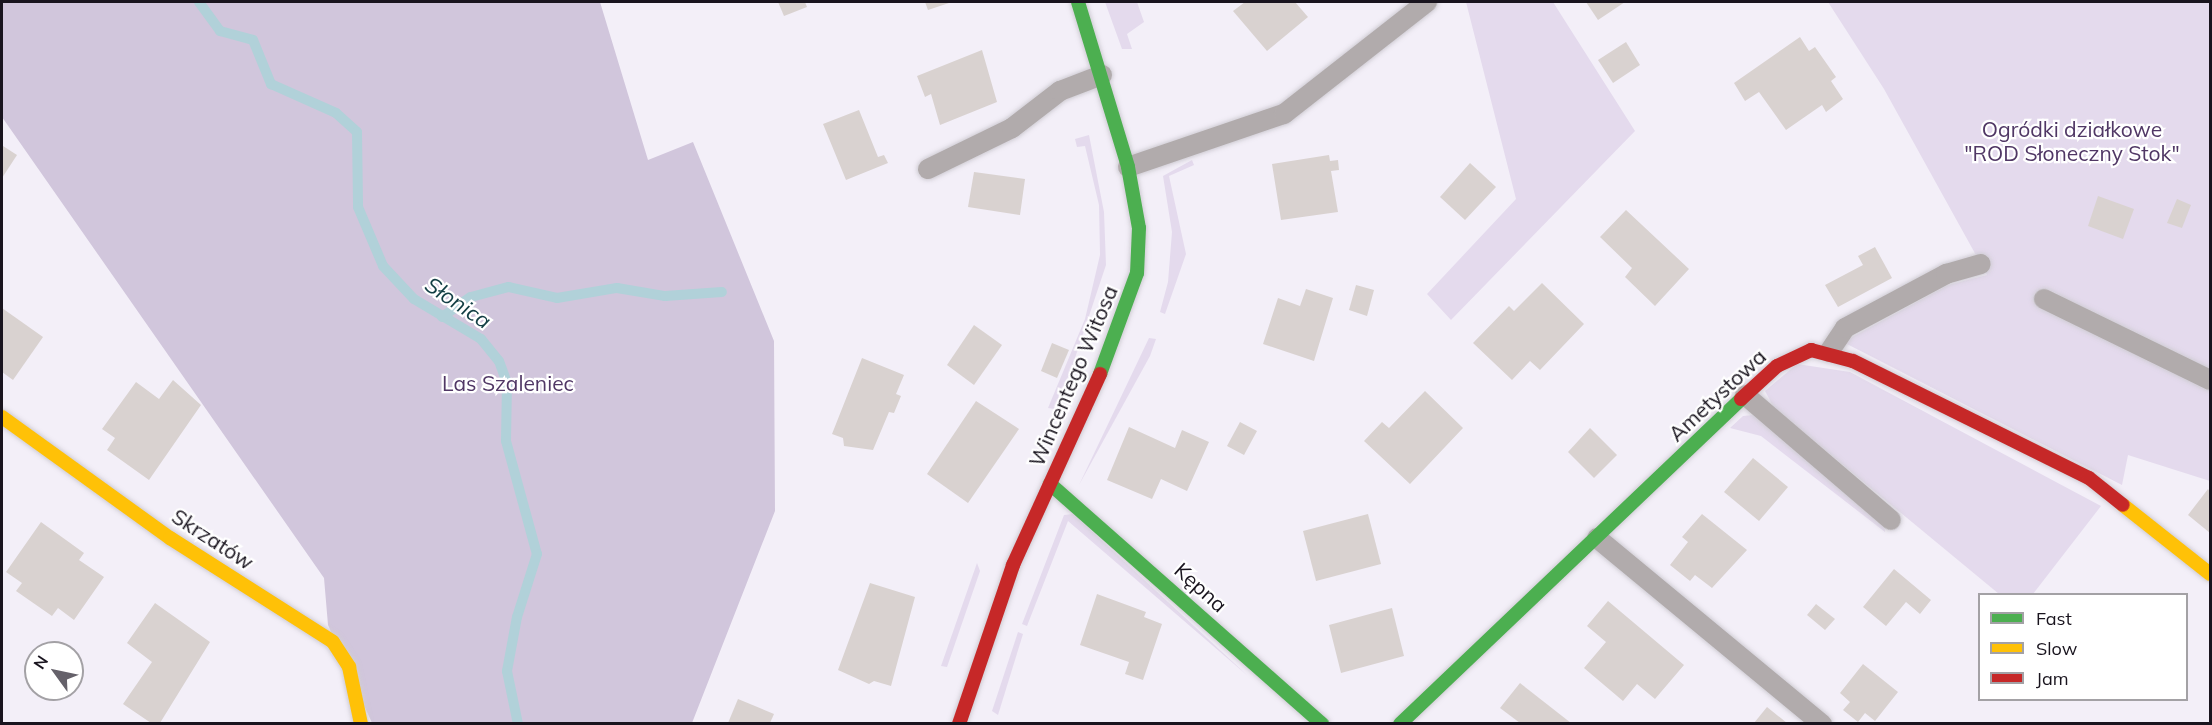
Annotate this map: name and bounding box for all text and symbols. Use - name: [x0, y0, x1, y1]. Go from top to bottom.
- park label: Ogródki działkowe "ROD Słoneczny Stok": [1964, 116, 2180, 166]
- water label: Słonica: [420, 271, 496, 335]
- street label: Wincentego Witosa: [1024, 282, 1122, 470]
- street label: Ametystowa: [1663, 344, 1771, 446]
- park label: Las Szaleniec: [442, 370, 574, 396]
- street label: Skrzatów: [167, 503, 259, 575]
- street label: Kępna: [1170, 557, 1232, 617]
- legend: [1978, 593, 2188, 701]
- text: Fast: [2036, 607, 2072, 630]
- text: Slow: [2036, 637, 2077, 660]
- north arrow: [24, 641, 84, 701]
- text: N: [29, 652, 52, 673]
- text: Jam: [2036, 667, 2069, 690]

